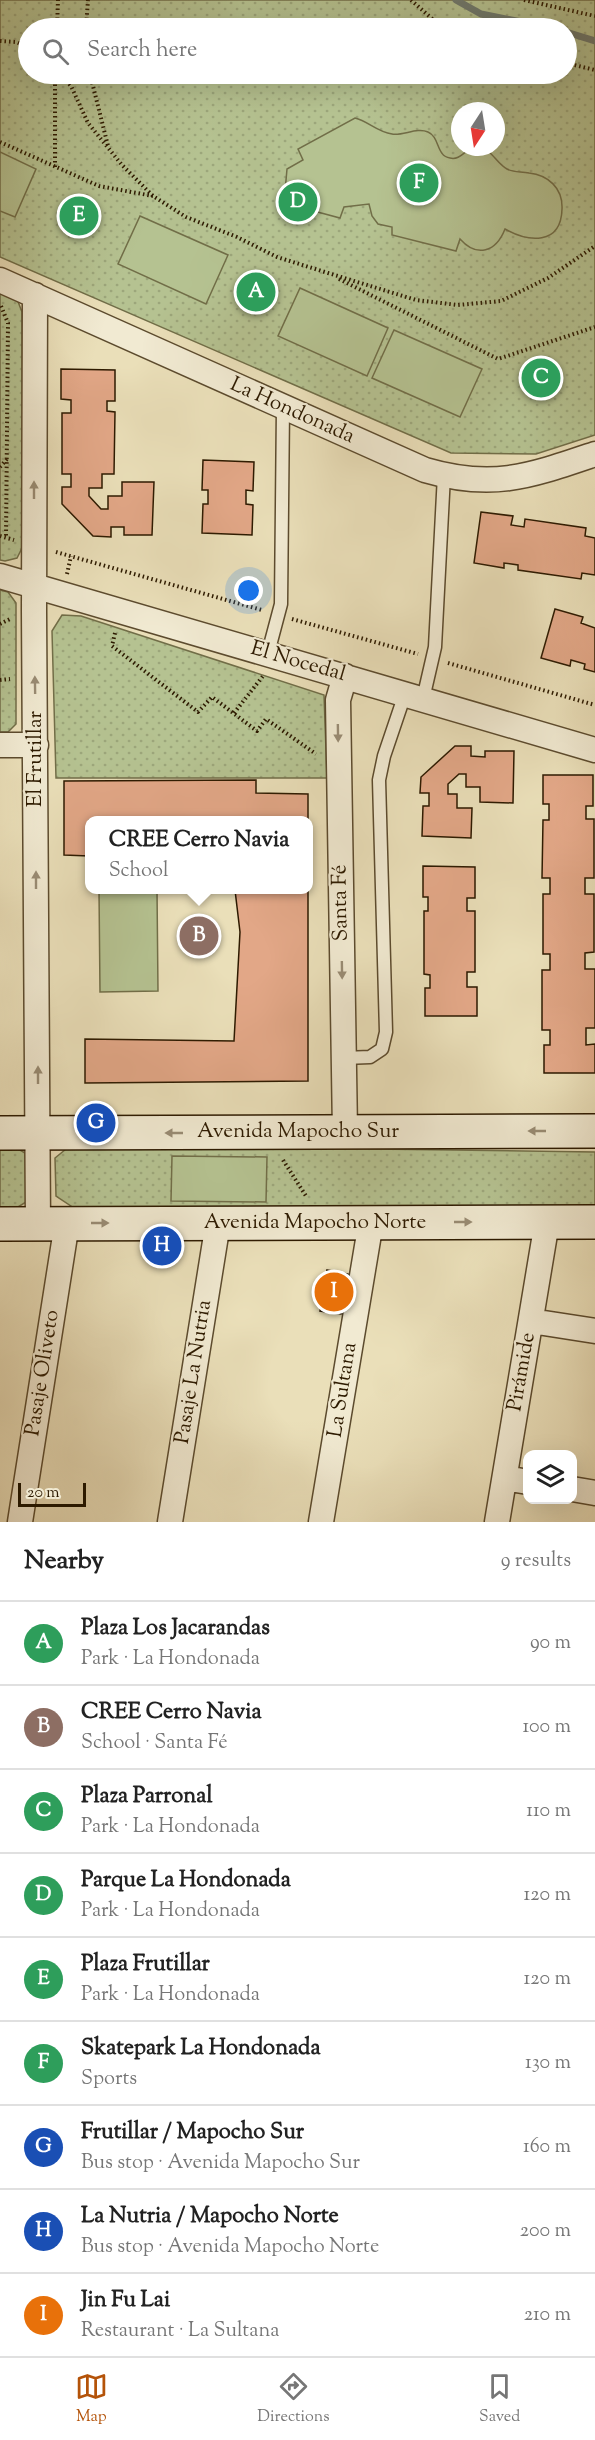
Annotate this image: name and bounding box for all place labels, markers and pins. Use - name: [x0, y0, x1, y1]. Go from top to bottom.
- pin: F: [400, 160, 438, 206]
- pin: D: [278, 180, 318, 224]
- pin: E: [60, 194, 98, 238]
- pin: A: [236, 270, 276, 314]
- pin: C: [522, 356, 560, 400]
- pin: B: [180, 914, 218, 958]
- pin: G: [76, 1100, 116, 1146]
- pin: H: [142, 1224, 182, 1268]
- pin: I: [314, 1270, 354, 1314]

